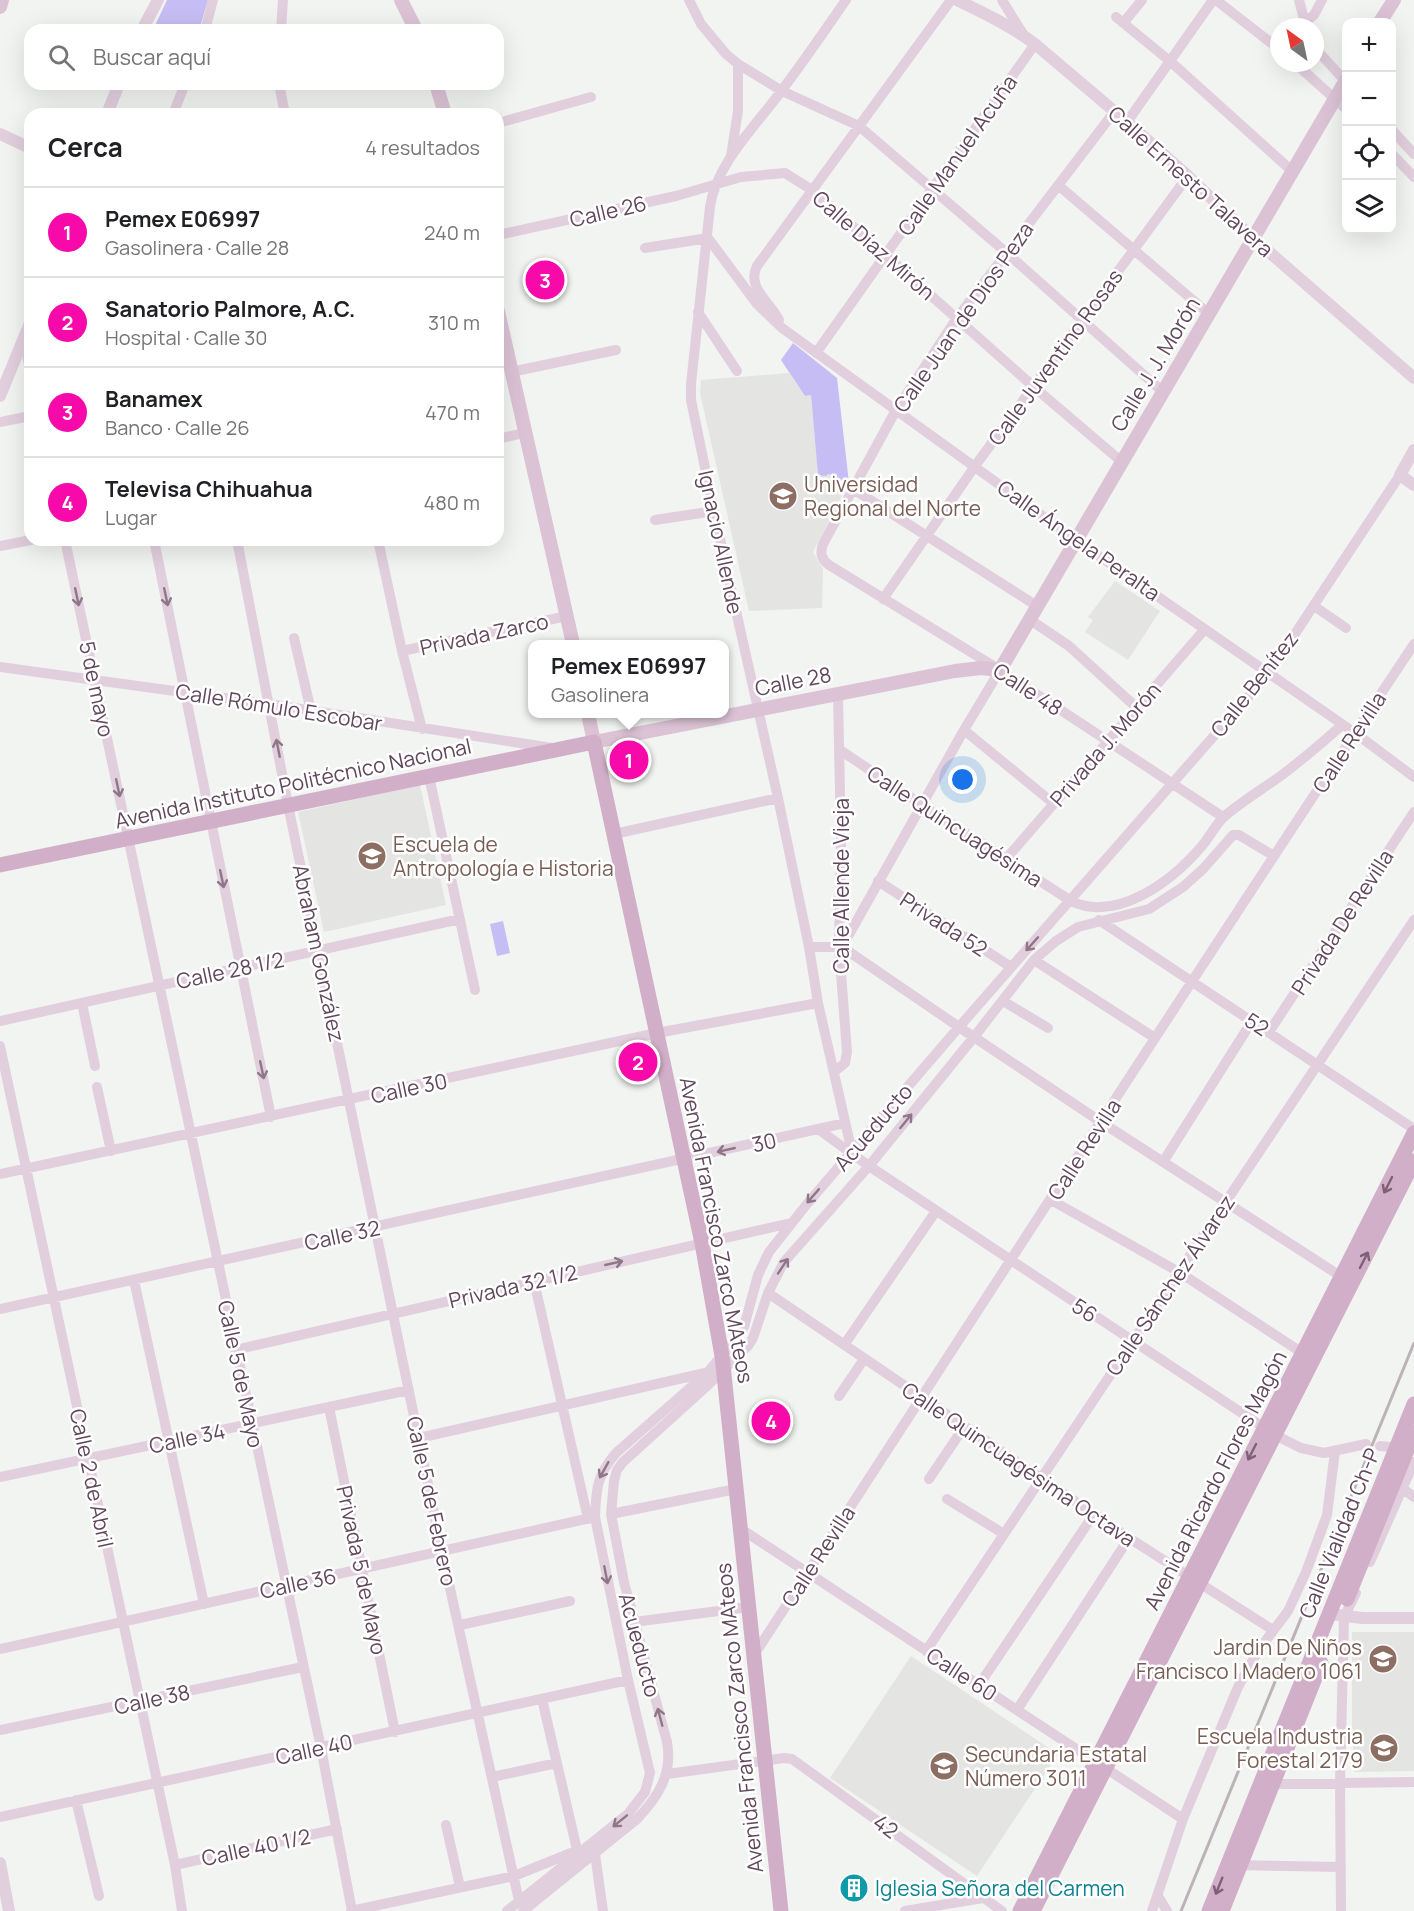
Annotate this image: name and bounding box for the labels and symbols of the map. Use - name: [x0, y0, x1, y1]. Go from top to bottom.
- north arrow: [1270, 18, 1324, 72]
- street label: Calle Manuel Acuña: [891, 69, 1023, 241]
- street label: Calle Ernesto Talavera: [1102, 99, 1280, 263]
- street label: Calle Díaz Mirón: [807, 184, 941, 306]
- street label: Calle 26: [567, 189, 649, 233]
- street label: Calle Juan de Dios Peza: [887, 216, 1039, 418]
- pin: 3: [526, 258, 564, 302]
- street label: Calle Juventino Rosas: [982, 263, 1128, 451]
- street label: Calle J. J. Morón: [1104, 292, 1206, 436]
- street label: Ignacio Allende: [692, 467, 750, 617]
- place label: Universidad Regional del Norte: [804, 470, 981, 522]
- street label: Calle Ángela Peralta: [992, 473, 1166, 607]
- school or university icon: Universidad Regional del Norte: [767, 480, 799, 512]
- one-way arrow: [72, 587, 83, 607]
- one-way arrow: [161, 587, 172, 606]
- street label: Privada Zarco: [417, 607, 551, 661]
- street label: Calle Benítez: [1204, 626, 1304, 742]
- street label: 5 de mayo: [73, 639, 121, 739]
- street label: Calle 48: [988, 656, 1068, 722]
- street label: Calle 28: [752, 660, 834, 702]
- street label: Privada J. Morón: [1043, 676, 1167, 812]
- street label: Calle Rómulo Escobar: [174, 677, 385, 737]
- street label: Calle Revilla: [1306, 686, 1392, 798]
- street label: Avenida Instituto Politécnico Nacional: [112, 731, 474, 835]
- pin: 1: [610, 738, 648, 783]
- one-way arrow: [272, 739, 283, 758]
- street label: Calle Quincuagésima: [862, 759, 1048, 893]
- your location: [948, 765, 977, 794]
- one-way arrow: [113, 778, 125, 797]
- street label: Calle Allende Vieja: [827, 798, 855, 974]
- place label: Escuela de Antropología e Historia: [393, 830, 614, 882]
- school or university icon: Escuela de Antropología e Historia: [356, 840, 388, 872]
- street label: Privada De Revilla: [1285, 844, 1399, 1000]
- street label: Abraham González: [287, 862, 351, 1044]
- one-way arrow: [217, 869, 228, 888]
- street label: Privada 52: [895, 885, 993, 963]
- one-way arrow: [1025, 937, 1039, 952]
- street label: Calle 28 1/2: [173, 945, 287, 995]
- street label: 52: [1240, 1006, 1274, 1042]
- pin: 2: [618, 1040, 658, 1084]
- one-way arrow: [256, 1060, 268, 1079]
- street label: Calle 30: [368, 1066, 450, 1110]
- street label: Avenida Francisco Zarco MAteos: [674, 1075, 760, 1385]
- street label: Acueducto: [827, 1078, 919, 1176]
- street label: Calle Revilla: [1041, 1093, 1127, 1205]
- one-way arrow: [899, 1113, 912, 1129]
- street label: 30: [749, 1126, 779, 1158]
- one-way arrow: [717, 1145, 736, 1157]
- one-way arrow: [1381, 1175, 1393, 1193]
- one-way arrow: [806, 1188, 820, 1203]
- street label: Calle Sánchez Álvarez: [1099, 1189, 1241, 1381]
- street label: Calle 32: [302, 1213, 382, 1257]
- one-way arrow: [1358, 1252, 1370, 1269]
- one-way arrow: [604, 1257, 623, 1268]
- street label: Privada 32 1/2: [446, 1258, 580, 1314]
- one-way arrow: [777, 1258, 789, 1274]
- street label: 56: [1067, 1291, 1103, 1329]
- street label: Calle 5 de Mayo: [212, 1298, 270, 1450]
- street label: Avenida Ricardo Flores Magón: [1137, 1346, 1293, 1614]
- street label: Calle Quincuagésima Octava: [897, 1375, 1141, 1553]
- pin: 4: [752, 1398, 790, 1444]
- street label: Calle 2 de Abril: [64, 1406, 120, 1550]
- street label: Calle 5 de Febrero: [400, 1414, 464, 1588]
- street label: Calle 34: [146, 1416, 228, 1460]
- one-way arrow: [1246, 1443, 1258, 1461]
- street label: Calle Vialidad Ch-P: [1292, 1443, 1386, 1622]
- one-way arrow: [598, 1461, 610, 1478]
- street label: Privada 5 de Mayo: [330, 1483, 394, 1657]
- street label: Calle Revilla: [775, 1500, 861, 1612]
- street label: Calle 36: [257, 1561, 339, 1605]
- street label: Avenida Francisco Zarco MAteos: [709, 1562, 769, 1874]
- one-way arrow: [601, 1564, 612, 1584]
- street label: Acueducto: [613, 1590, 667, 1700]
- place label: Jardin De Niños Francisco I Madero 1061: [1136, 1633, 1362, 1685]
- street label: Calle 60: [921, 1641, 1003, 1707]
- school or university icon: Jardin De Niños Francisco I Madero 1061: [1367, 1643, 1399, 1675]
- street label: Calle 38: [112, 1677, 192, 1721]
- one-way arrow: [654, 1708, 665, 1727]
- place label: Escuela Industria Forestal 2179: [1197, 1722, 1363, 1774]
- street label: Calle 40: [273, 1727, 355, 1771]
- school or university icon: Escuela Industria Forestal 2179: [1368, 1732, 1400, 1764]
- place label: Secundaria Estatal Número 3011: [965, 1740, 1147, 1792]
- school or university icon: Secundaria Estatal Número 3011: [928, 1750, 960, 1782]
- street label: 42: [868, 1808, 904, 1844]
- one-way arrow: [612, 1814, 628, 1827]
- street label: Calle 40 1/2: [199, 1822, 313, 1872]
- building icon: Iglesia Señora del Carmen: [838, 1872, 870, 1904]
- place label: Iglesia Señora del Carmen: [875, 1874, 1125, 1902]
- one-way arrow: [1213, 1877, 1224, 1895]

